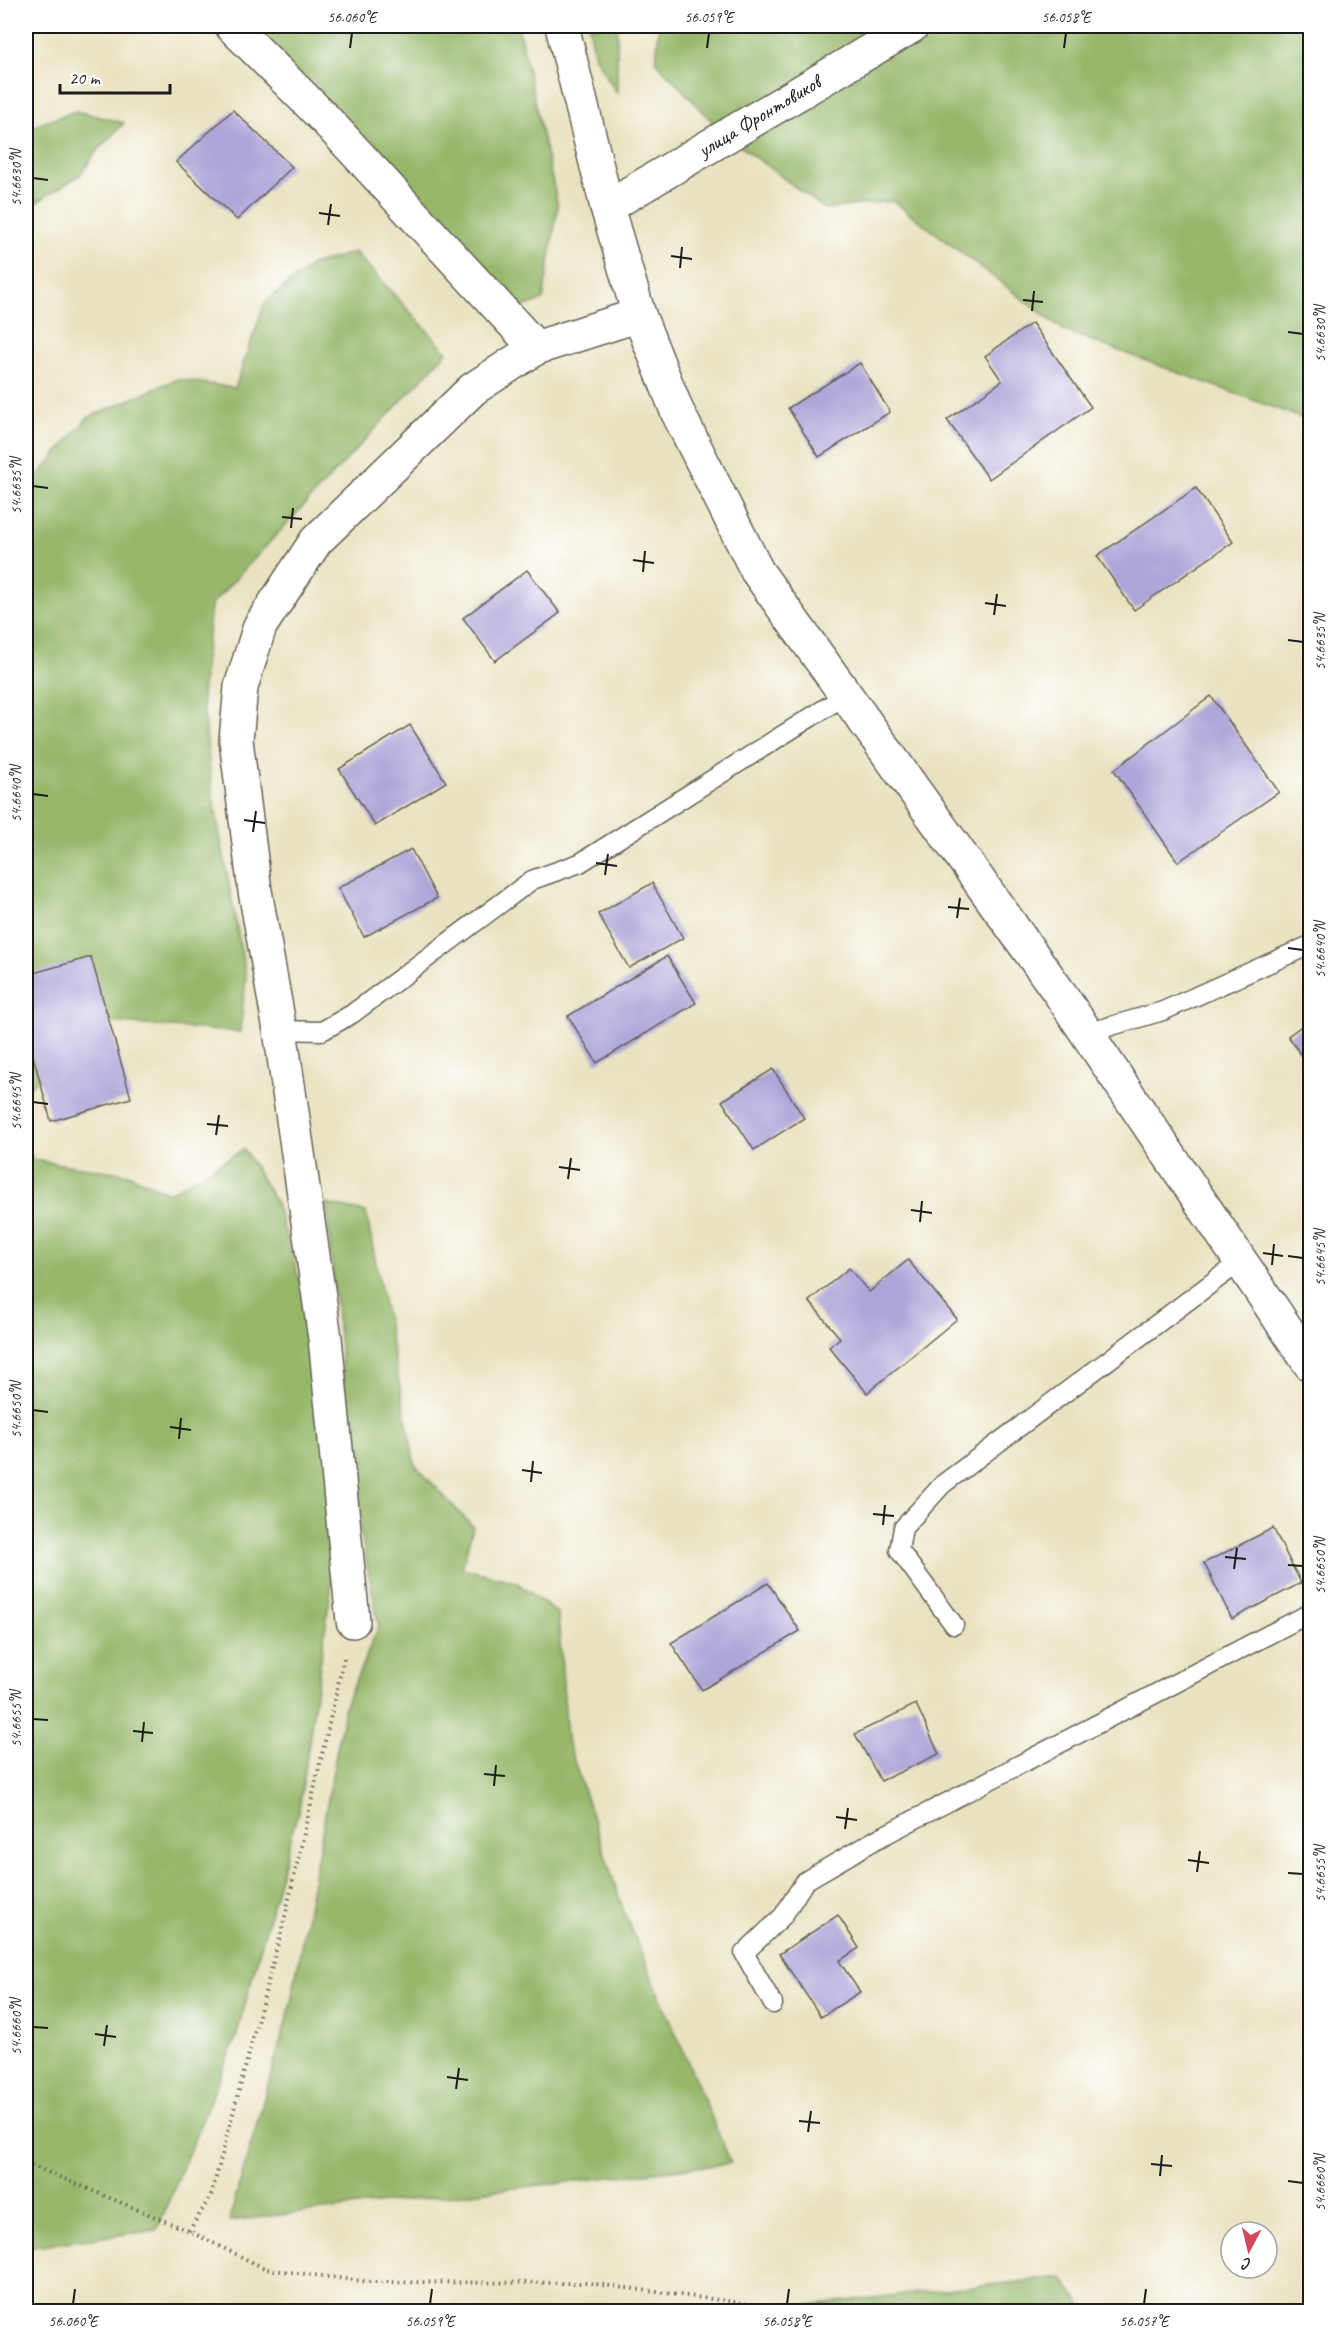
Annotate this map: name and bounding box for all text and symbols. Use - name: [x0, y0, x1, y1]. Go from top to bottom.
- text: 56.060°E: [328, 8, 379, 27]
- text: 56.059°E: [685, 8, 736, 27]
- text: 56.058°E: [1042, 8, 1093, 27]
- scale bar: [60, 57, 170, 95]
- text: 20 m: [69, 67, 102, 89]
- street label: улица Фронтовиков: [691, 67, 828, 164]
- text: 54.6630°N: [7, 147, 26, 206]
- text: 54.6630°N: [1311, 303, 1330, 362]
- text: 54.6635°N: [7, 455, 26, 514]
- text: 54.6635°N: [1311, 611, 1330, 670]
- text: 54.6640°N: [7, 763, 26, 822]
- text: 54.6640°N: [1311, 919, 1330, 978]
- text: 54.6645°N: [7, 1071, 26, 1130]
- text: 54.6645°N: [1311, 1227, 1330, 1286]
- text: 54.6650°N: [7, 1379, 26, 1438]
- text: 54.6650°N: [1311, 1535, 1330, 1594]
- text: 54.6655°N: [7, 1688, 26, 1747]
- text: 54.6655°N: [1311, 1843, 1330, 1902]
- text: 54.6660°N: [7, 1996, 26, 2055]
- text: 54.6660°N: [1311, 2152, 1330, 2211]
- north arrow: [1219, 2220, 1279, 2280]
- text: С: [1240, 2253, 1252, 2274]
- text: 56.060°E: [49, 2312, 100, 2331]
- text: 56.059°E: [406, 2312, 457, 2331]
- text: 56.058°E: [763, 2312, 814, 2331]
- text: 56.057°E: [1120, 2312, 1171, 2331]

